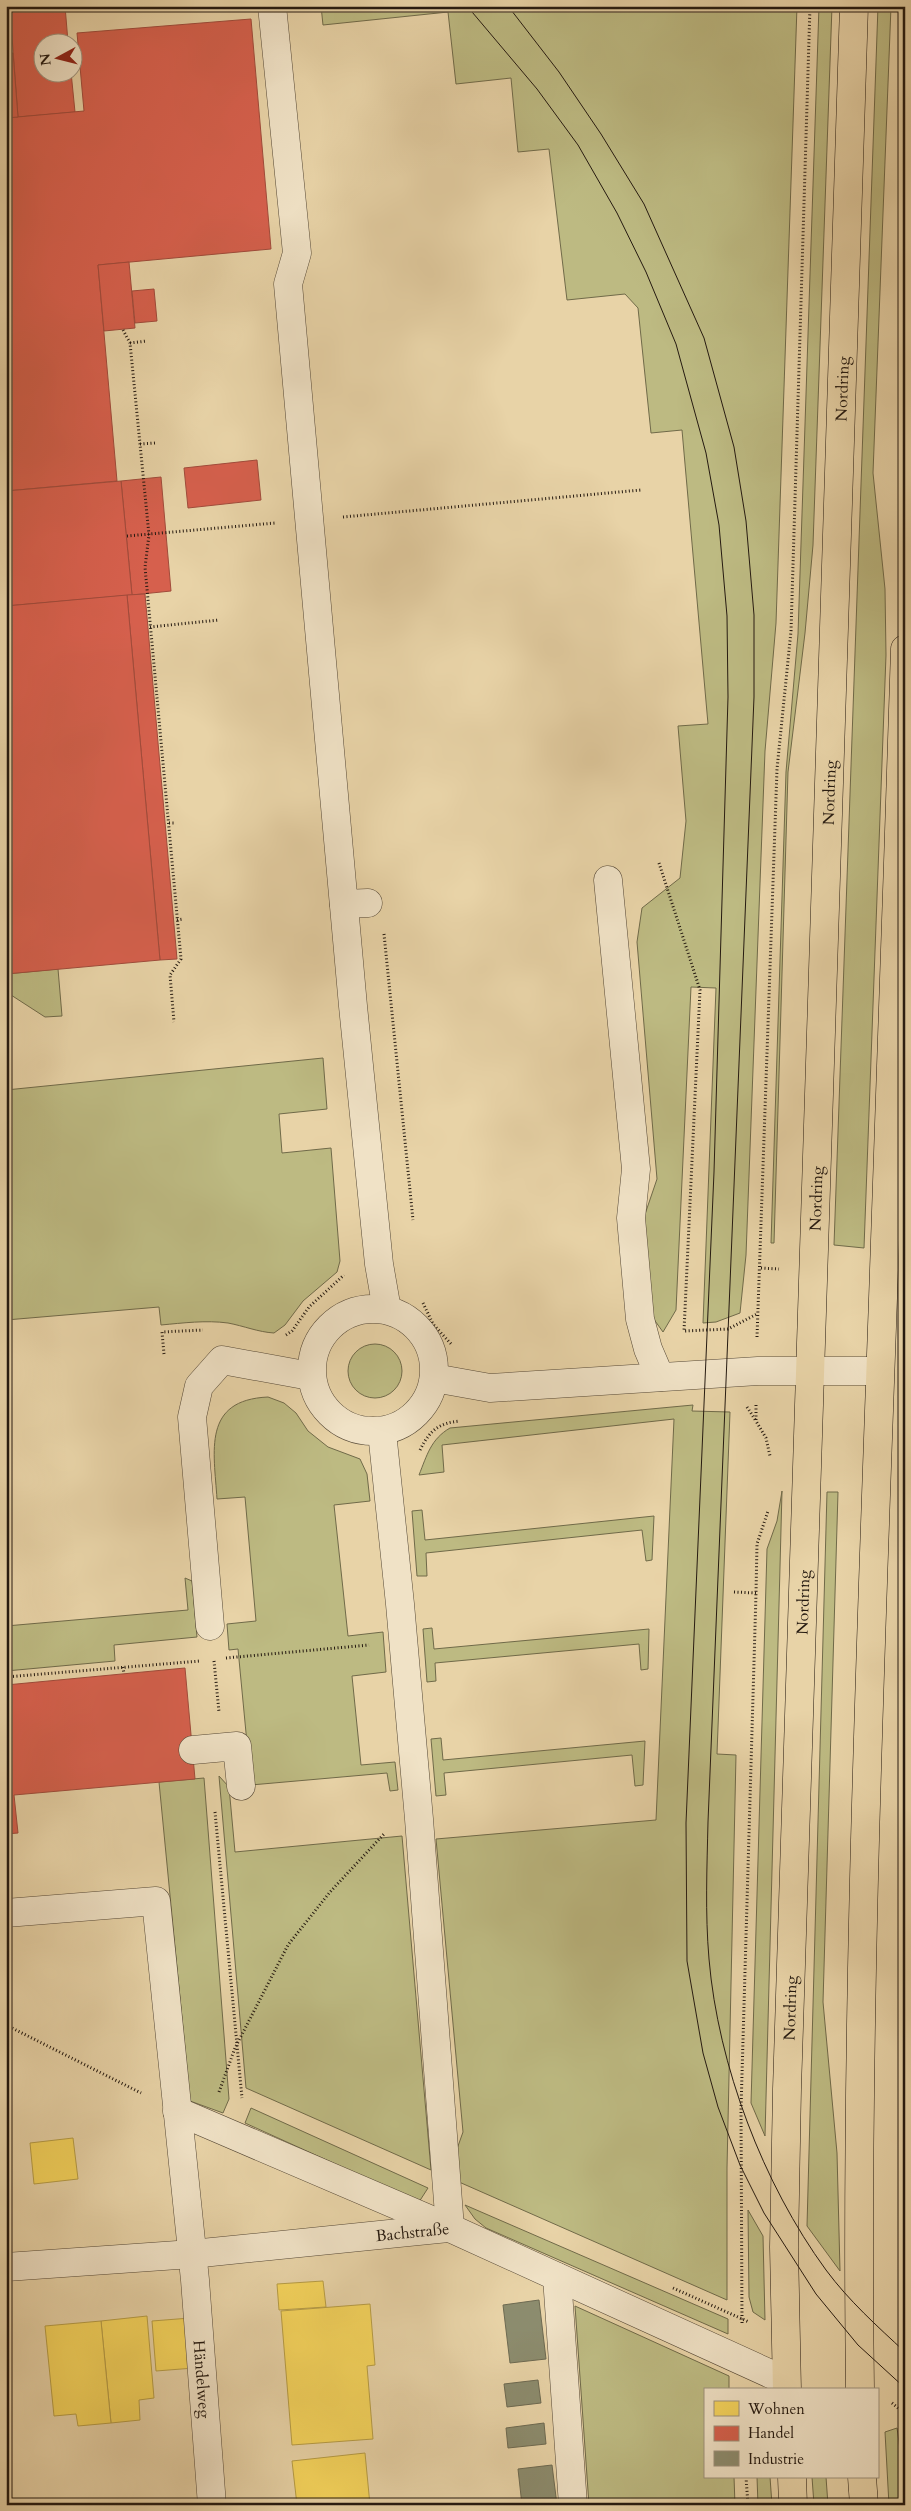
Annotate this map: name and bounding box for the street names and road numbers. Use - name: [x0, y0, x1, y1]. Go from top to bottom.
- street label: Nordring: [831, 356, 855, 422]
- street label: Nordring: [818, 760, 842, 826]
- street label: Nordring: [805, 1166, 829, 1231]
- street label: Nordring: [792, 1569, 816, 1635]
- street label: Nordring: [779, 1975, 803, 2041]
- street label: Bachstraße: [375, 2218, 450, 2247]
- street label: Händelweg: [188, 2339, 215, 2419]

